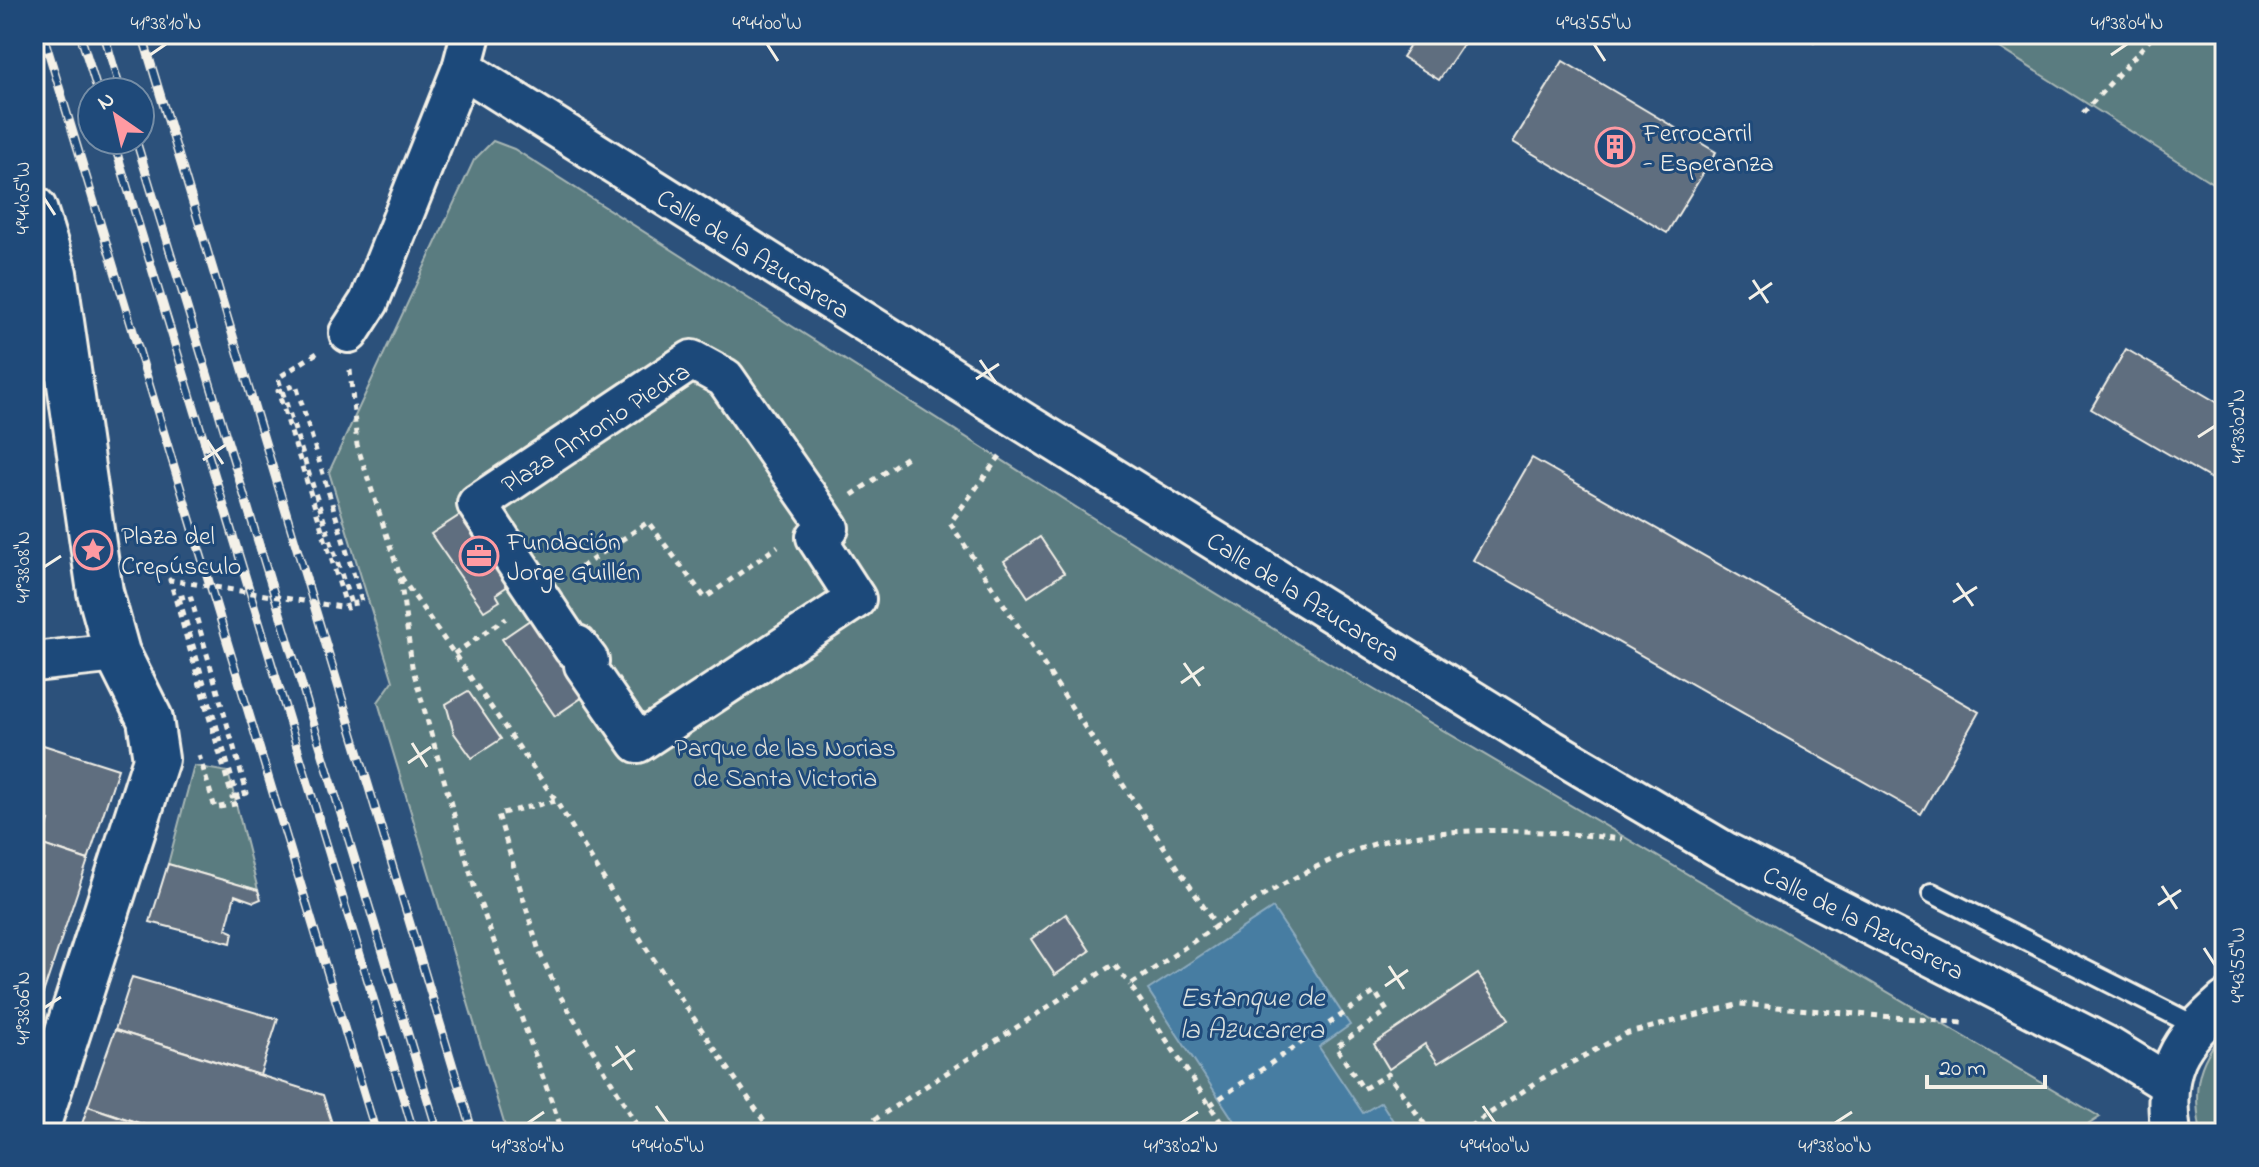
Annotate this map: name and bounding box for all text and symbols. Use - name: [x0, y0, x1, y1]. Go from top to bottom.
- text: 41°38'10"N: [131, 10, 202, 39]
- text: 4°44'00"W: [732, 10, 802, 39]
- text: 4°43'55"W: [1556, 10, 1632, 39]
- text: 41°38'04"N: [2091, 10, 2163, 39]
- north arrow: [76, 76, 156, 156]
- text: N: [91, 84, 122, 119]
- place label: Ferrocarril - Esperanza: [1642, 116, 1774, 184]
- building icon: Ferrocarril - Esperanza: [1594, 126, 1636, 168]
- text: 4°44'05"W: [10, 162, 39, 234]
- street label: Calle de la Azucarera: [648, 181, 857, 330]
- street label: Plaza Antonio Piedra: [495, 354, 699, 505]
- text: 41°38'02"N: [2225, 389, 2254, 463]
- place label: Plaza del Crepúsculo: [121, 519, 241, 587]
- street label: Calle de la Azucarera: [1198, 524, 1407, 673]
- place label: Fundación Jorge Guillén: [506, 525, 640, 593]
- place icon: Plaza del Crepúsculo: [72, 529, 114, 571]
- text: 41°38'08"N: [10, 531, 39, 603]
- office icon: Fundación Jorge Guillén: [458, 535, 500, 577]
- park label: Parque de las Norias de Santa Victoria: [674, 731, 896, 799]
- street label: Calle de la Azucarera: [1755, 857, 1970, 992]
- text: 4°43'55"W: [2225, 927, 2254, 1003]
- text: 41°38'06"N: [10, 971, 39, 1045]
- water label: Estanque de la Azucarera: [1180, 979, 1326, 1052]
- scale bar: [1927, 1039, 2045, 1089]
- text: 20 m: [1939, 1052, 1986, 1087]
- text: 41°38'04"N: [492, 1133, 564, 1162]
- text: 4°44'05"W: [632, 1133, 704, 1162]
- text: 41°38'02"N: [1144, 1133, 1218, 1162]
- text: 4°44'00"W: [1460, 1133, 1530, 1162]
- text: 41°38'00"N: [1798, 1133, 1872, 1162]

